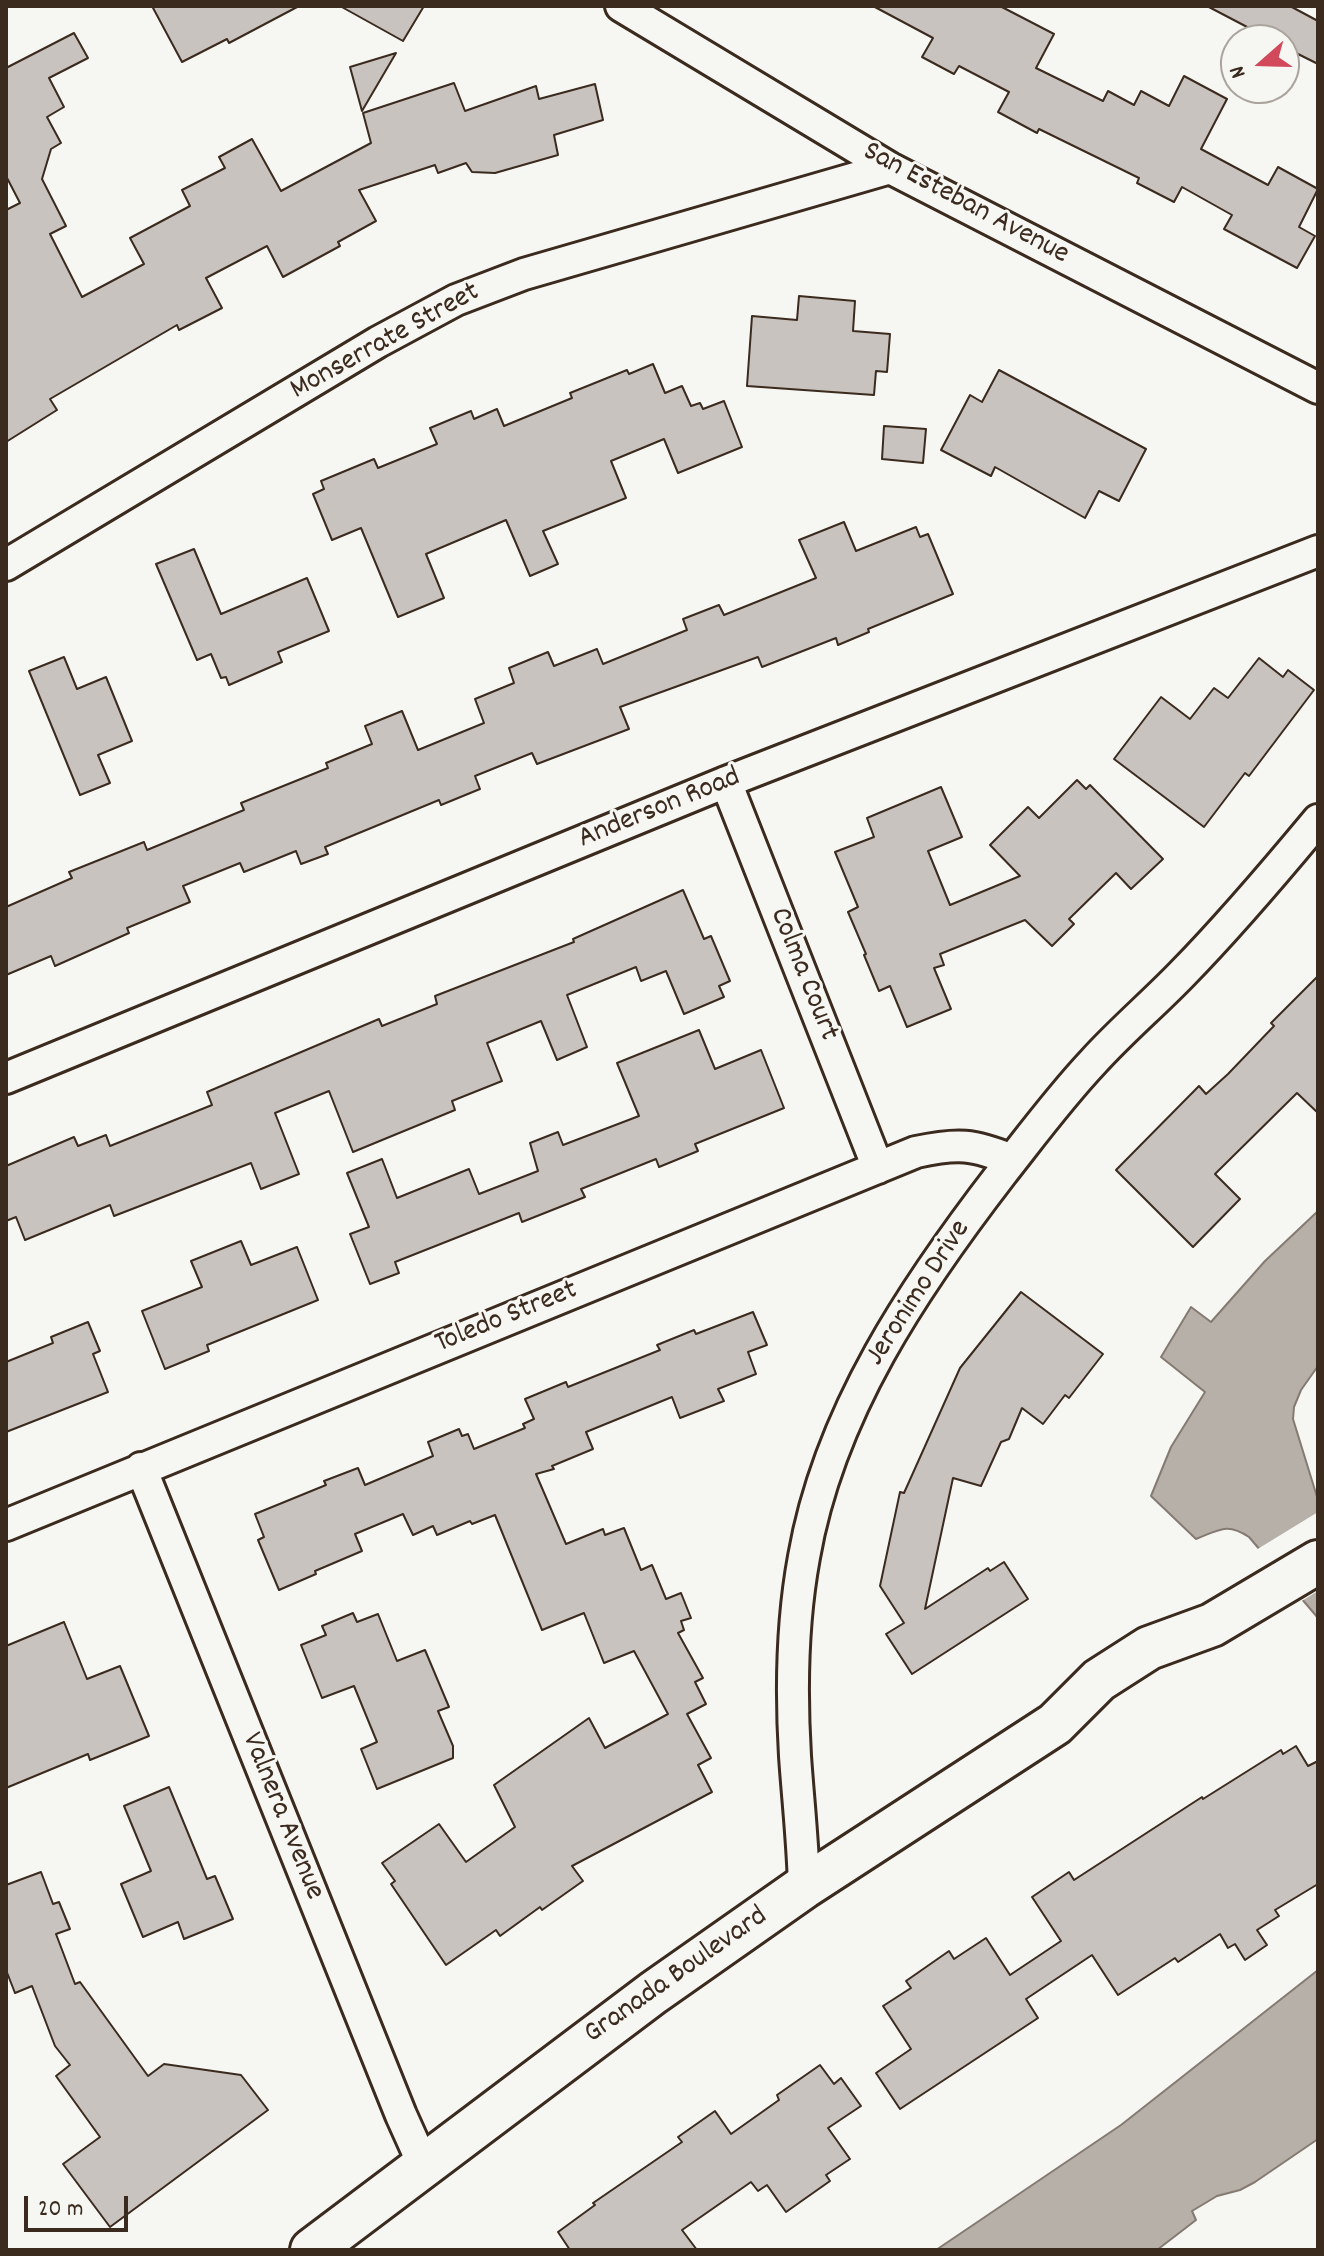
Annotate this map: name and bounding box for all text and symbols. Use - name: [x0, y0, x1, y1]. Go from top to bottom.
- north arrow: [1220, 24, 1300, 104]
- text: N: [1222, 61, 1255, 82]
- street label: San Esteban Avenue: [856, 135, 1074, 275]
- street label: Monserrate Street: [285, 276, 487, 410]
- street label: Anderson Road: [574, 761, 746, 859]
- street label: Colma Court: [759, 903, 845, 1047]
- street label: Jeronimo Drive: [860, 1214, 980, 1374]
- street label: Toledo Street: [431, 1274, 583, 1364]
- street label: Valnera Avenue: [231, 1728, 331, 1906]
- street label: Granada Boulevard: [578, 1900, 776, 2054]
- scale bar: [28, 2180, 132, 2230]
- text: 20 m: [38, 2193, 84, 2227]

